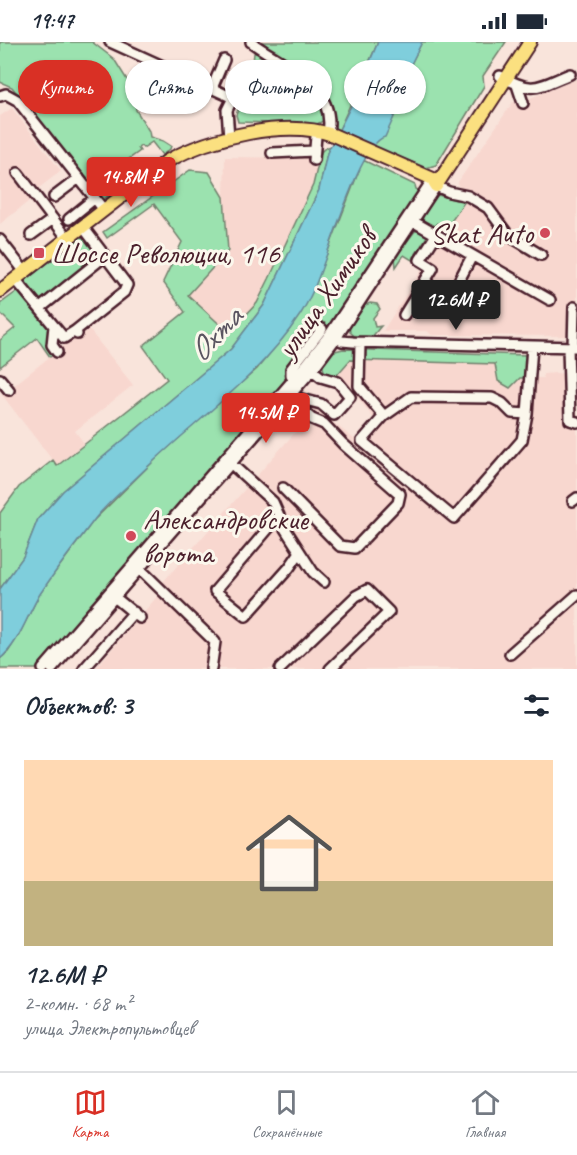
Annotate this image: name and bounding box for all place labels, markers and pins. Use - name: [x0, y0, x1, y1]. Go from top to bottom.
- pin: 14.8M ₽: [76, 157, 186, 208]
- place label: Skat Auto: [430, 214, 534, 252]
- marker: Skat Auto: [538, 226, 552, 240]
- place label: Шоссе Революции, 116: [51, 234, 281, 272]
- marker: Шоссе Революции, 116: [32, 246, 46, 260]
- pin: 12.6M ₽: [401, 280, 511, 331]
- pin: 14.5M ₽: [211, 393, 321, 444]
- place label: Александровские ворота: [143, 500, 310, 572]
- marker: Александровские ворота: [124, 529, 138, 543]

